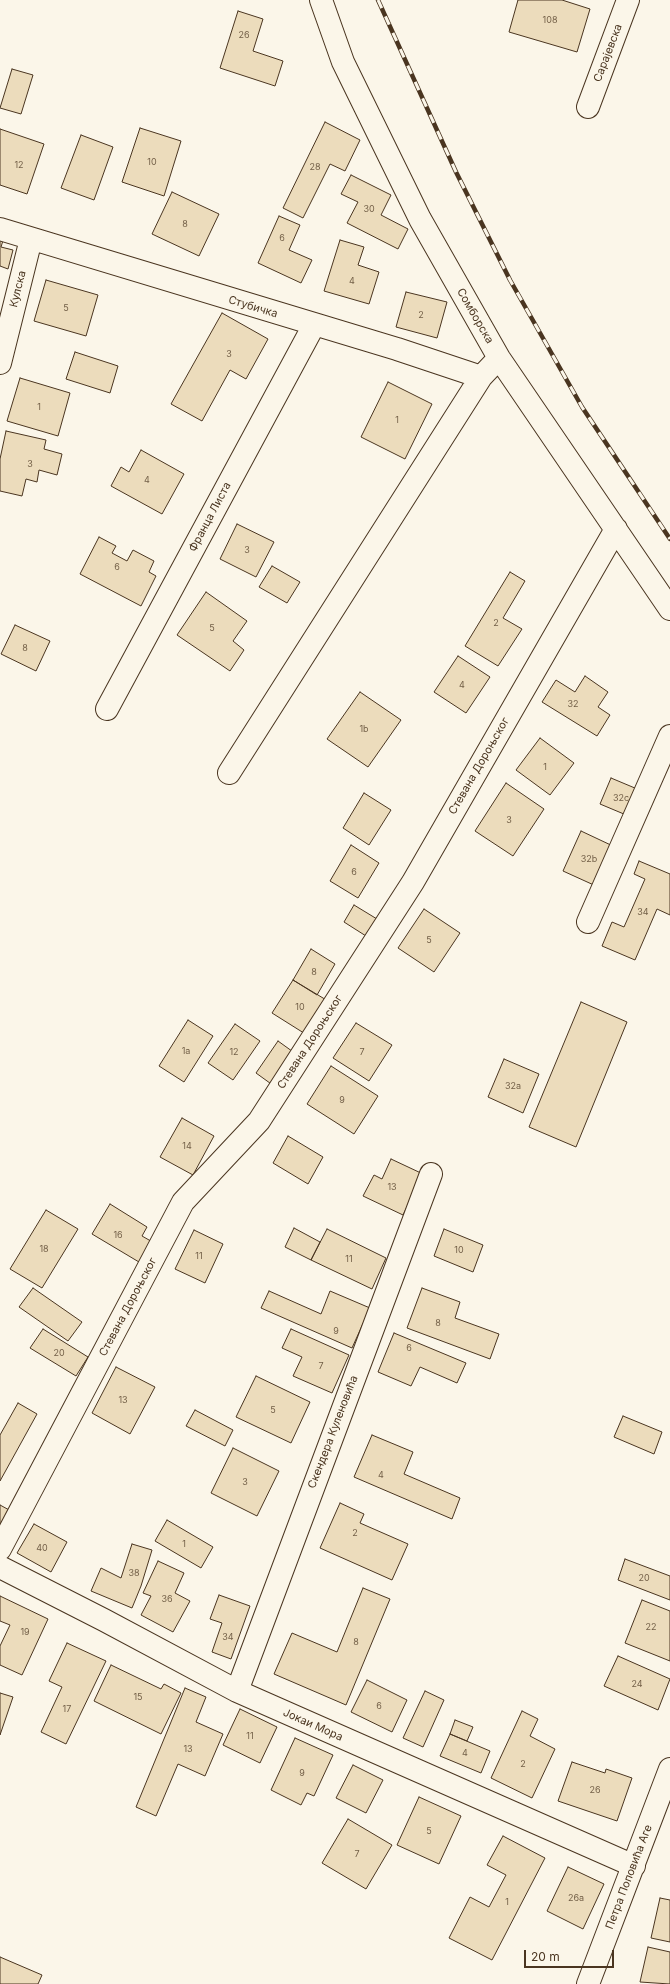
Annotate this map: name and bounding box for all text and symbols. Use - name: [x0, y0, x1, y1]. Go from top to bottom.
- house number: 108: [543, 15, 557, 25]
- street label: Сарајевска: [591, 22, 625, 84]
- house number: 26: [238, 30, 250, 40]
- house number: 10: [147, 157, 157, 167]
- house number: 12: [14, 160, 24, 170]
- house number: 28: [309, 162, 321, 172]
- house number: 30: [363, 204, 375, 214]
- house number: 8: [182, 219, 188, 229]
- house number: 6: [279, 233, 285, 243]
- street label: Кулска: [7, 269, 29, 309]
- house number: 4: [349, 276, 355, 286]
- street label: Сомборска: [454, 286, 496, 346]
- street label: Стубичка: [227, 293, 279, 321]
- house number: 5: [63, 303, 69, 313]
- house number: 2: [418, 310, 424, 320]
- house number: 3: [226, 349, 232, 359]
- house number: 1: [37, 402, 41, 412]
- house number: 1: [395, 415, 399, 425]
- house number: 3: [27, 459, 33, 469]
- house number: 4: [144, 475, 150, 485]
- street label: Франца Листа: [186, 480, 234, 554]
- house number: 3: [244, 545, 250, 555]
- house number: 6: [114, 562, 120, 572]
- house number: 2: [493, 618, 499, 628]
- house number: 5: [209, 623, 215, 633]
- house number: 8: [22, 643, 28, 653]
- house number: 4: [459, 680, 465, 690]
- house number: 32: [567, 699, 579, 709]
- street label: Стевана Дороњског: [446, 715, 512, 817]
- house number: 1b: [359, 724, 369, 734]
- house number: 1: [543, 762, 547, 772]
- house number: 32c: [613, 793, 629, 803]
- house number: 3: [506, 815, 512, 825]
- house number: 32b: [581, 854, 597, 864]
- house number: 6: [351, 867, 357, 877]
- house number: 34: [637, 907, 649, 917]
- house number: 5: [426, 935, 432, 945]
- house number: 8: [311, 967, 317, 977]
- street label: Стевана Дороњског: [275, 992, 345, 1092]
- house number: 10: [295, 1002, 305, 1012]
- house number: 1a: [182, 1046, 190, 1056]
- house number: 12: [229, 1047, 239, 1057]
- house number: 7: [359, 1047, 365, 1057]
- house number: 32a: [505, 1081, 521, 1091]
- house number: 9: [339, 1095, 345, 1105]
- house number: 14: [182, 1141, 192, 1151]
- house number: 13: [387, 1182, 397, 1192]
- house number: 16: [113, 1230, 123, 1240]
- house number: 18: [39, 1244, 49, 1254]
- house number: 10: [454, 1245, 464, 1255]
- house number: 11: [195, 1251, 203, 1261]
- house number: 11: [345, 1254, 353, 1264]
- street label: Стевана Дороњског: [96, 1255, 160, 1359]
- house number: 8: [435, 1318, 441, 1328]
- house number: 9: [333, 1326, 339, 1336]
- house number: 6: [406, 1343, 412, 1353]
- house number: 20: [53, 1348, 65, 1358]
- house number: 7: [318, 1361, 324, 1371]
- street label: Скендера Куленовића: [305, 1374, 361, 1490]
- house number: 13: [118, 1395, 128, 1405]
- house number: 5: [270, 1405, 276, 1415]
- house number: 4: [378, 1470, 384, 1480]
- house number: 3: [242, 1477, 248, 1487]
- house number: 2: [352, 1528, 358, 1538]
- house number: 1: [182, 1539, 186, 1549]
- house number: 40: [36, 1543, 48, 1553]
- house number: 38: [128, 1568, 140, 1578]
- house number: 20: [638, 1573, 650, 1583]
- house number: 36: [161, 1594, 173, 1604]
- house number: 22: [646, 1622, 656, 1632]
- house number: 19: [20, 1627, 30, 1637]
- house number: 34: [222, 1632, 234, 1642]
- house number: 8: [353, 1637, 359, 1647]
- house number: 24: [631, 1679, 643, 1689]
- house number: 15: [133, 1692, 143, 1702]
- house number: 6: [376, 1701, 382, 1711]
- house number: 17: [63, 1704, 71, 1714]
- street label: Јокаи Мора: [281, 1706, 345, 1744]
- house number: 11: [246, 1731, 254, 1741]
- house number: 13: [183, 1744, 193, 1754]
- house number: 4: [462, 1748, 468, 1758]
- house number: 2: [520, 1759, 526, 1769]
- house number: 9: [299, 1768, 305, 1778]
- house number: 26: [589, 1785, 601, 1795]
- street label: Петра Поповића Аге: [603, 1823, 655, 1931]
- house number: 5: [426, 1826, 432, 1836]
- house number: 7: [354, 1849, 360, 1859]
- house number: 26a: [568, 1893, 584, 1903]
- house number: 1: [505, 1897, 509, 1907]
- scale bar: [526, 1942, 616, 1968]
- text: 20 m: [531, 1949, 560, 1964]

